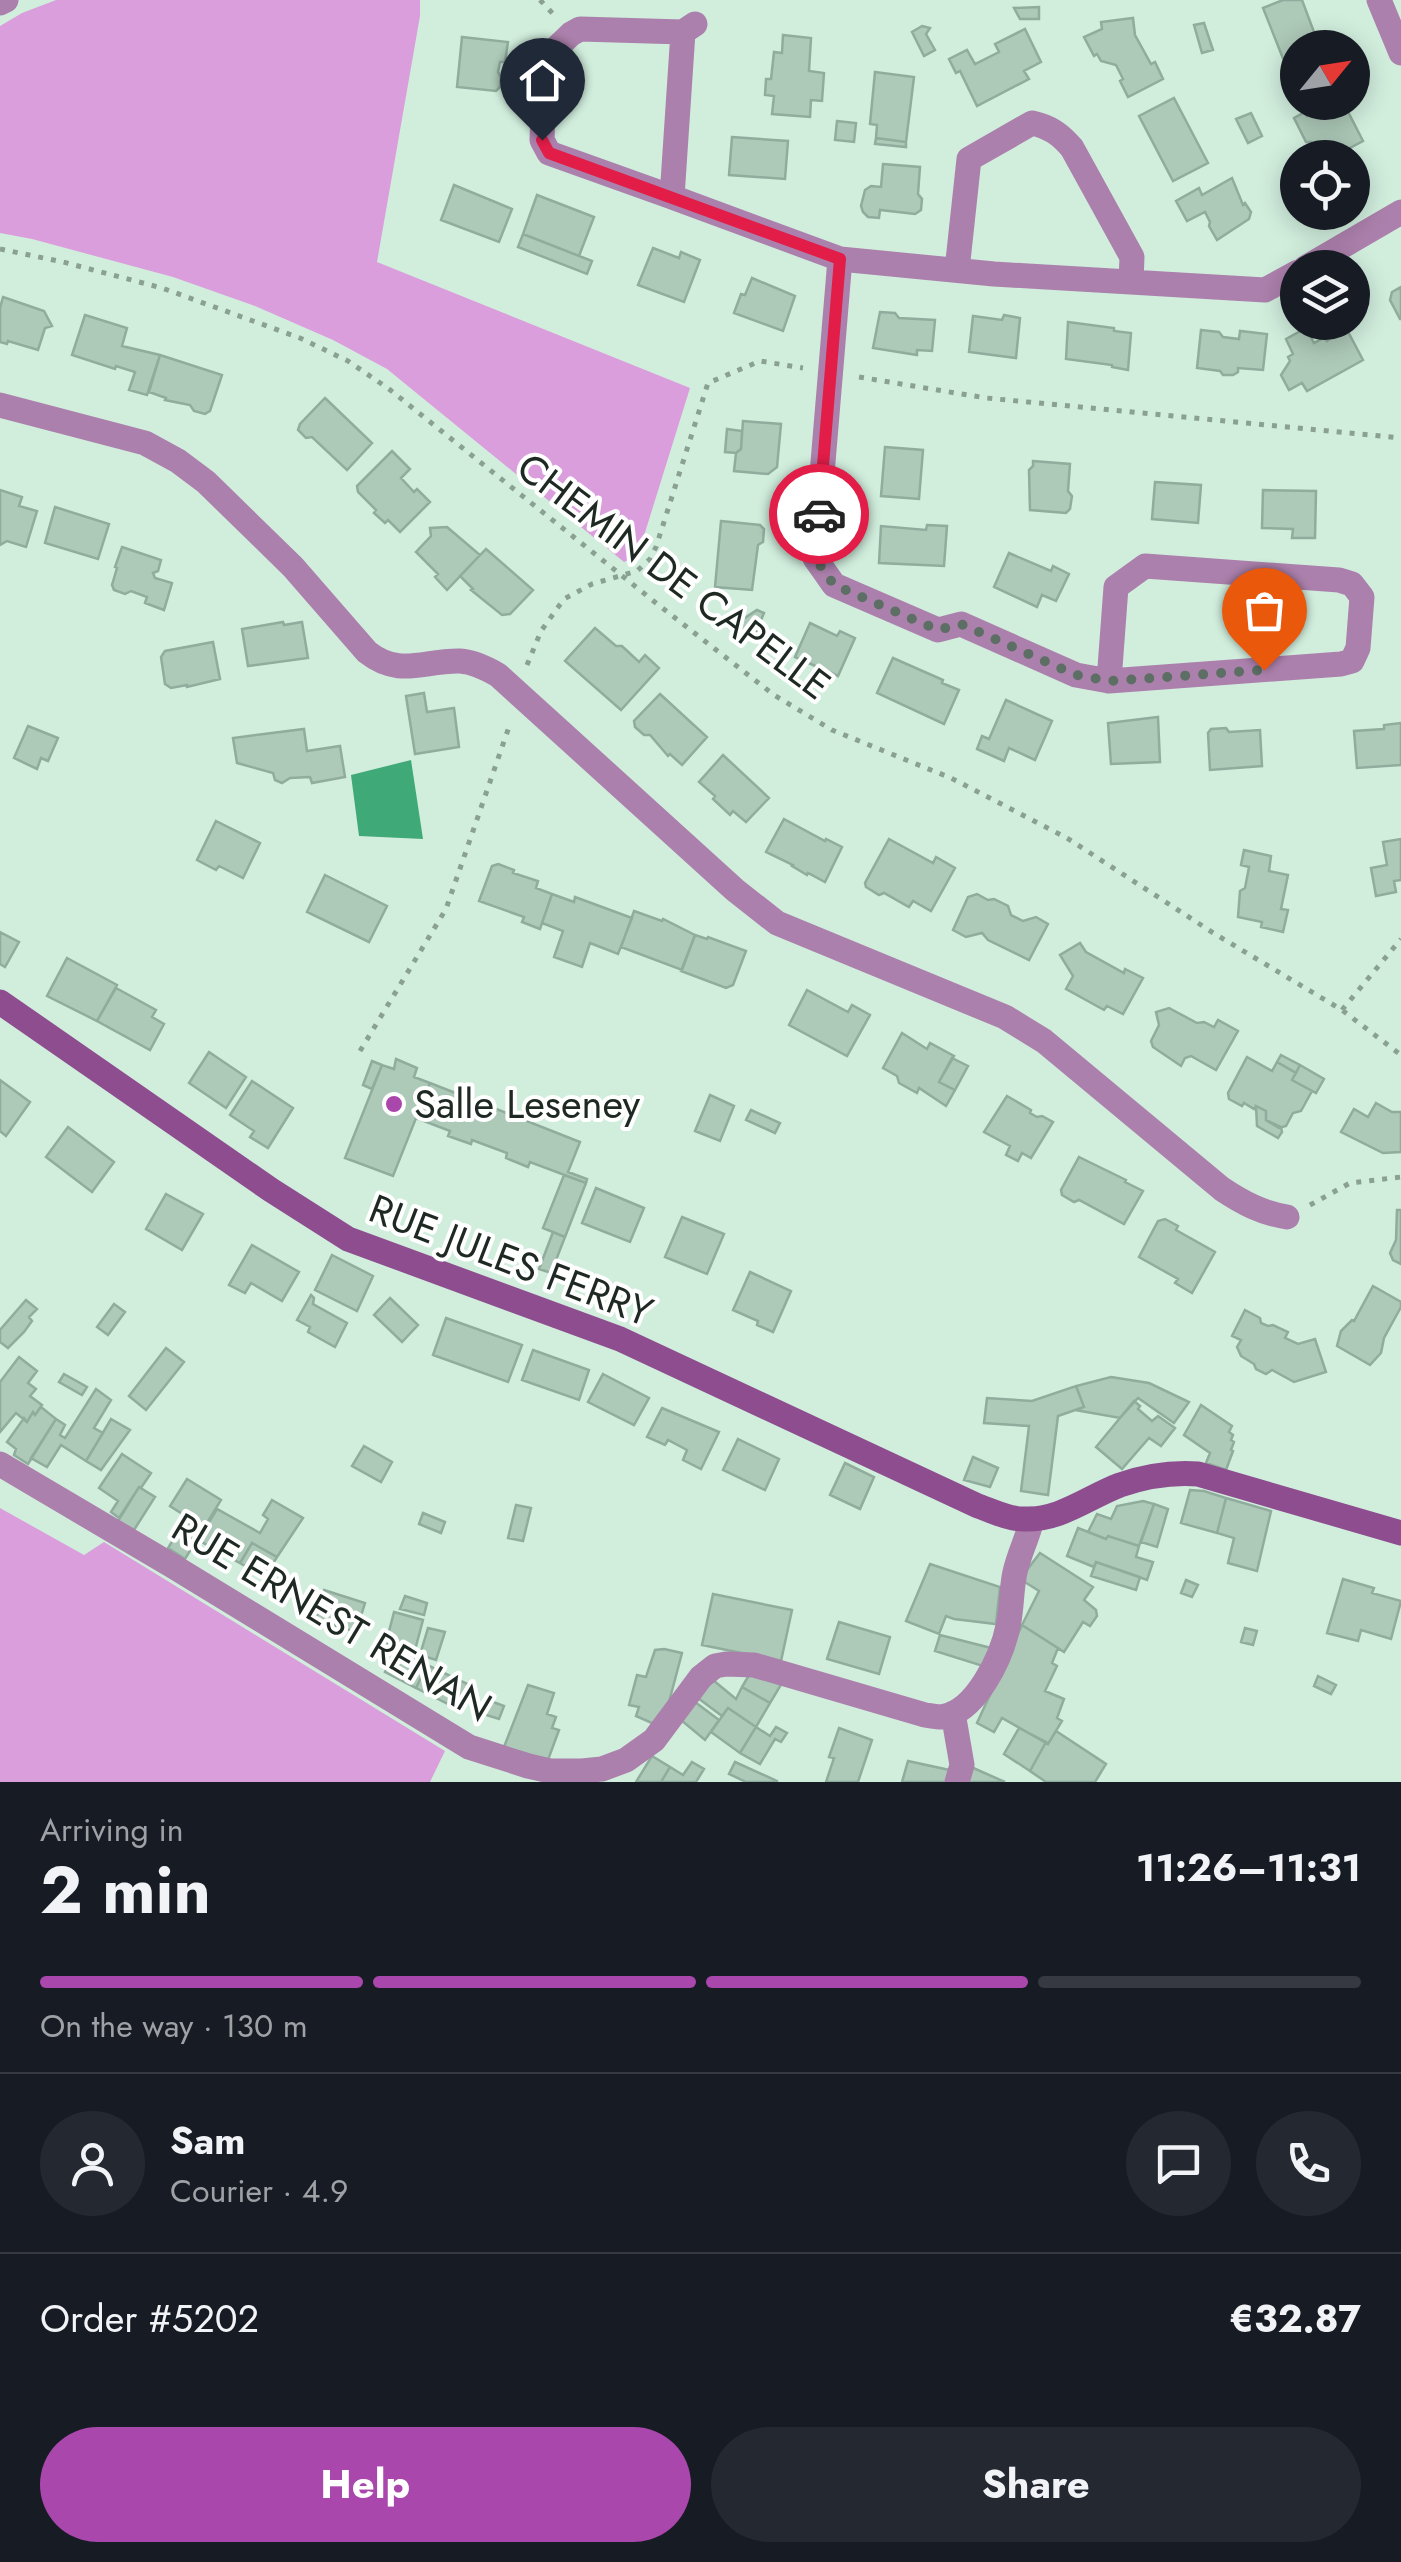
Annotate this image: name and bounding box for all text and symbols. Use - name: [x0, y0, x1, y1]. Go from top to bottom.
- north arrow: [1280, 30, 1370, 120]
- map controls: [1280, 30, 1370, 340]
- pin: [500, 38, 585, 141]
- icon: home: [515, 53, 570, 108]
- button: locate: [1280, 140, 1370, 230]
- button: layers: [1280, 250, 1370, 340]
- street label: CHEMIN DE CAPELLE: [505, 439, 843, 713]
- courier: [769, 464, 869, 564]
- icon: car: [792, 487, 847, 542]
- pin: [1222, 568, 1307, 671]
- icon: bag: [1237, 583, 1292, 638]
- place label: Salle Leseney: [414, 1075, 640, 1133]
- marker: Salle Leseney: [383, 1093, 405, 1115]
- street label: RUE JULES FERRY: [361, 1179, 662, 1341]
- street label: RUE ERNEST RENAN: [161, 1498, 503, 1736]
- text: Arriving in: [40, 1807, 184, 1853]
- text: 11:26–11:31: [1136, 1840, 1361, 1895]
- text: 2 min: [40, 1843, 211, 1937]
- text: On the way · 130 m: [40, 2003, 308, 2049]
- button: person: [40, 2111, 145, 2216]
- button: chat: [1126, 2111, 1231, 2216]
- button: phone: [1256, 2111, 1361, 2216]
- text: Sam: [170, 2113, 245, 2168]
- text: Courier · 4.9: [170, 2168, 348, 2214]
- text: Order #5202: [40, 2291, 259, 2346]
- text: €32.87: [1229, 2291, 1361, 2346]
- button: Help: [40, 2427, 691, 2542]
- button: Share: [711, 2427, 1361, 2542]

